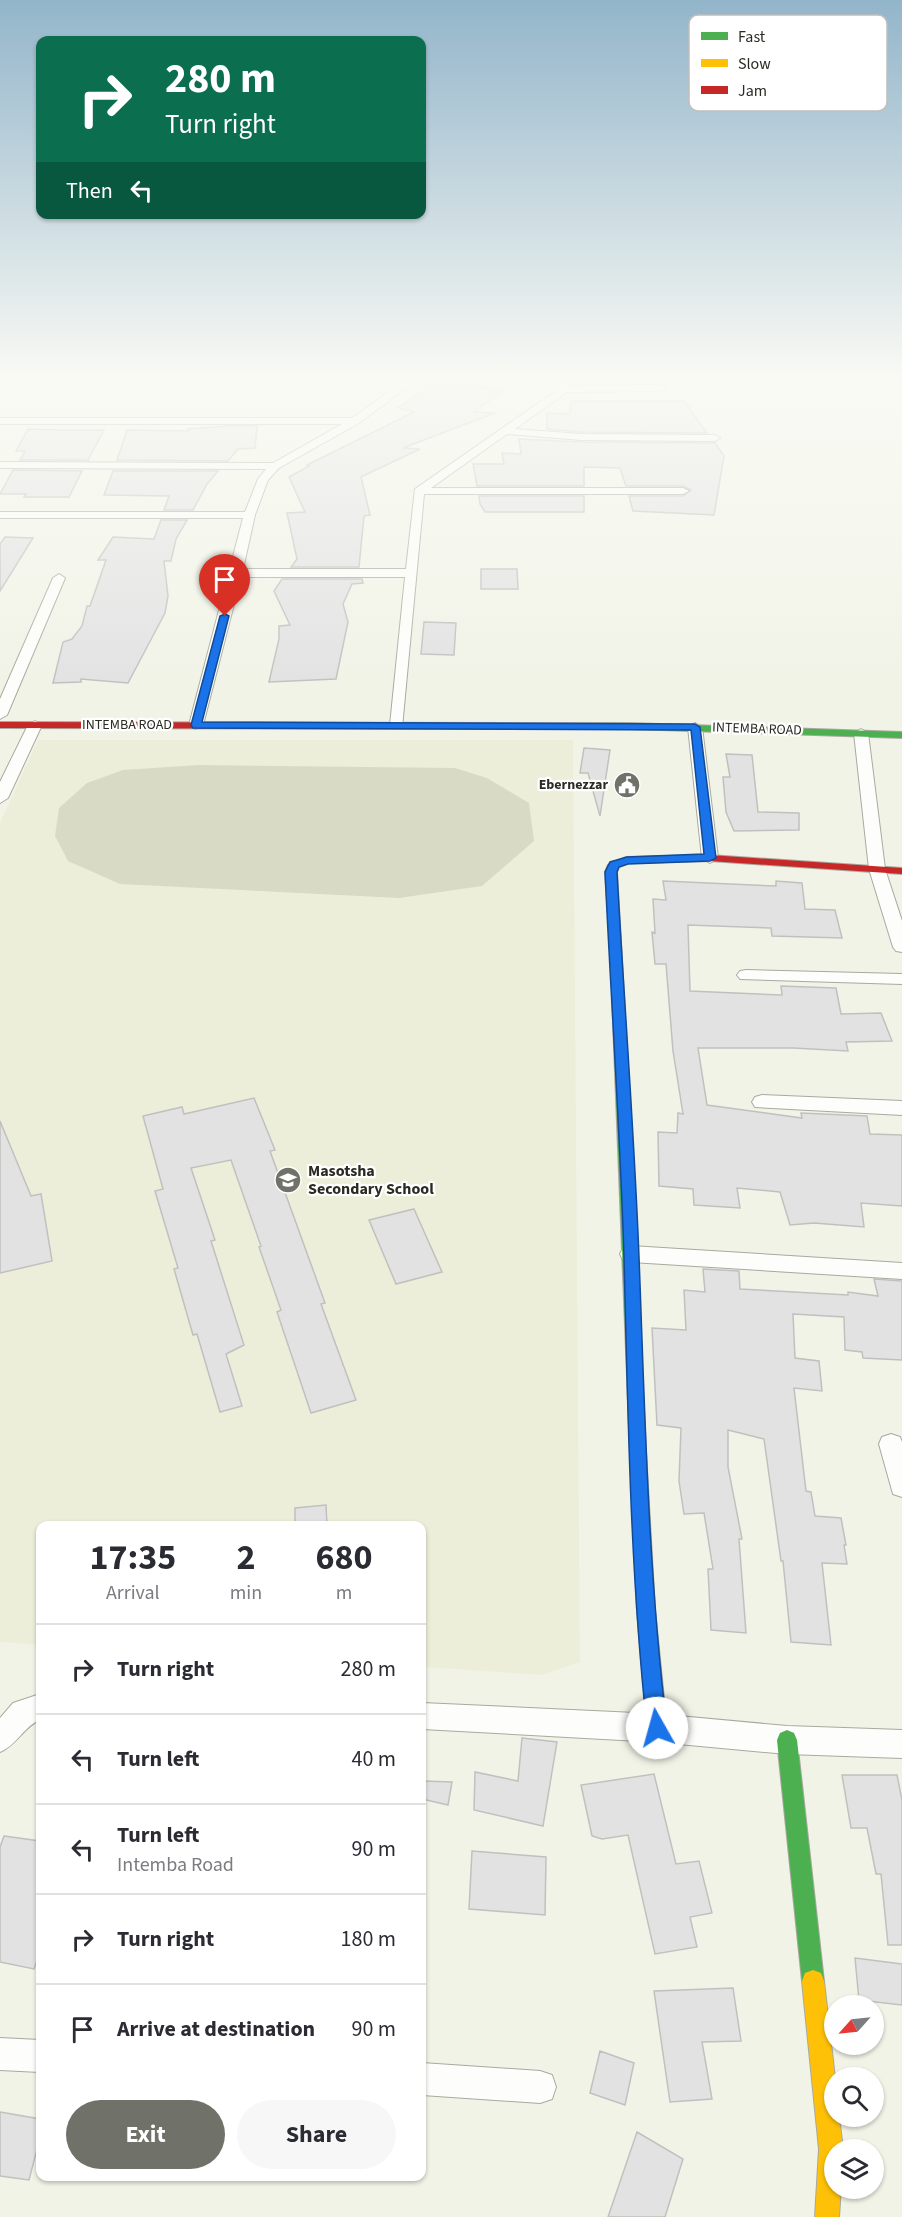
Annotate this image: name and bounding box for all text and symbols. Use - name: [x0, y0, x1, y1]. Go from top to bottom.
- legend: [689, 15, 887, 111]
- text: Fast: [738, 26, 766, 48]
- text: 280 m: [165, 49, 276, 109]
- text: Slow: [738, 53, 771, 75]
- icon: right: [66, 60, 144, 138]
- text: Jam: [738, 80, 767, 102]
- text: Turn right: [165, 105, 276, 144]
- icon: left: [125, 174, 158, 207]
- text: Then: [66, 175, 113, 207]
- pin: [199, 554, 250, 616]
- icon: arrive: [208, 563, 241, 596]
- street label: INTEMBA ROAD: [82, 715, 172, 735]
- street label: INTEMBA ROAD: [712, 717, 802, 741]
- public building icon: Ebernezzar: [612, 770, 642, 800]
- place label: Ebernezzar: [539, 775, 608, 795]
- place label: Masotsha Secondary School: [308, 1160, 434, 1200]
- school or university icon: Masotsha Secondary School: [273, 1165, 303, 1195]
- text: 17:35: [89, 1532, 176, 1583]
- text: 2: [236, 1532, 255, 1583]
- text: 680: [316, 1532, 373, 1583]
- text: Arrival: [106, 1579, 160, 1607]
- text: min: [230, 1579, 262, 1607]
- text: m: [336, 1579, 352, 1607]
- icon: right: [66, 1653, 99, 1686]
- text: Turn right: [117, 1653, 214, 1685]
- text: 280 m: [341, 1653, 396, 1685]
- position arrow: [625, 1696, 689, 1760]
- icon: left: [66, 1743, 99, 1776]
- text: Turn left: [117, 1743, 199, 1775]
- text: 40 m: [351, 1743, 396, 1775]
- text: Turn left: [117, 1819, 199, 1851]
- icon: left: [66, 1833, 99, 1866]
- text: 90 m: [351, 1833, 396, 1865]
- text: Intemba Road: [117, 1851, 234, 1879]
- icon: right: [66, 1923, 99, 1956]
- text: Turn right: [117, 1923, 214, 1955]
- text: 180 m: [341, 1923, 396, 1955]
- north arrow: [824, 1995, 884, 2055]
- map controls: [824, 1995, 884, 2199]
- icon: arrive: [66, 2013, 99, 2046]
- text: Arrive at destination: [117, 2013, 315, 2045]
- text: 90 m: [351, 2013, 396, 2045]
- button: search: [824, 2067, 884, 2127]
- button: Exit: [66, 2100, 225, 2169]
- button: Share: [237, 2100, 396, 2169]
- button: layers: [824, 2139, 884, 2199]

